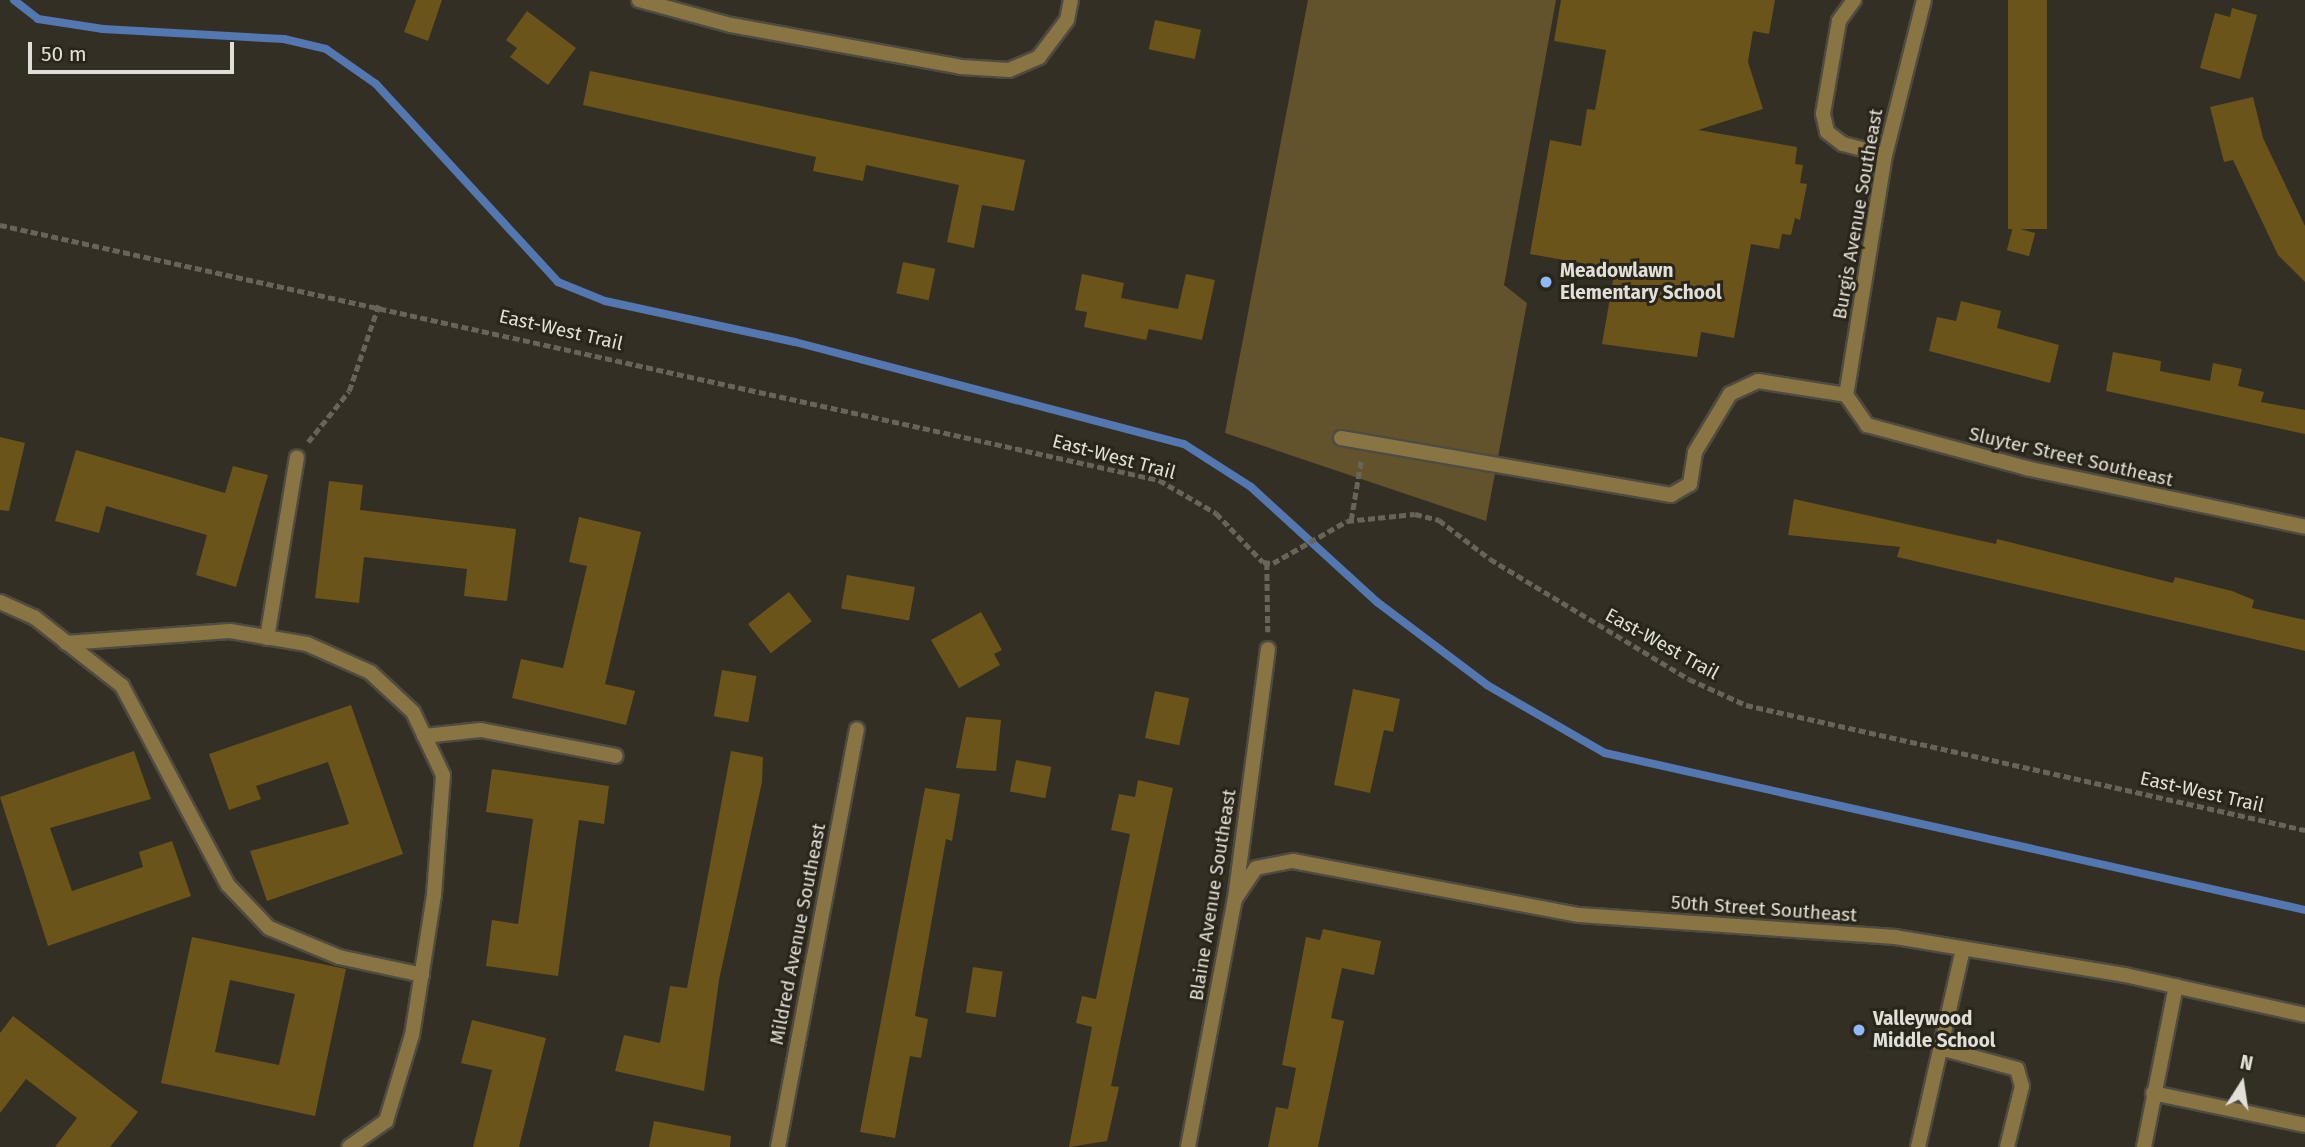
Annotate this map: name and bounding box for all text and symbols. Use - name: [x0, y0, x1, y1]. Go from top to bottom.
- scale bar: [32, 28, 238, 72]
- text: 50 m: [41, 41, 87, 67]
- street label: Burgis Avenue Southeast: [1828, 107, 1888, 321]
- place label: Meadowlawn Elementary School: [1560, 260, 1722, 304]
- marker: Meadowlawn Elementary School: [1538, 274, 1554, 290]
- street label: East-West Trail: [497, 305, 625, 355]
- street label: Sluyter Street Southeast: [1967, 422, 2175, 492]
- street label: East-West Trail: [1050, 430, 1178, 484]
- street label: East-West Trail: [1601, 603, 1723, 685]
- street label: East-West Trail: [2138, 767, 2266, 817]
- street label: Blaine Avenue Southeast: [1185, 788, 1241, 1002]
- street label: Mildred Avenue Southeast: [765, 821, 831, 1047]
- street label: 50th Street Southeast: [1670, 891, 1858, 927]
- place label: Valleywood Middle School: [1873, 1008, 1995, 1052]
- marker: Valleywood Middle School: [1851, 1022, 1867, 1038]
- north arrow: [2207, 1049, 2277, 1119]
- text: N: [2238, 1050, 2255, 1076]

